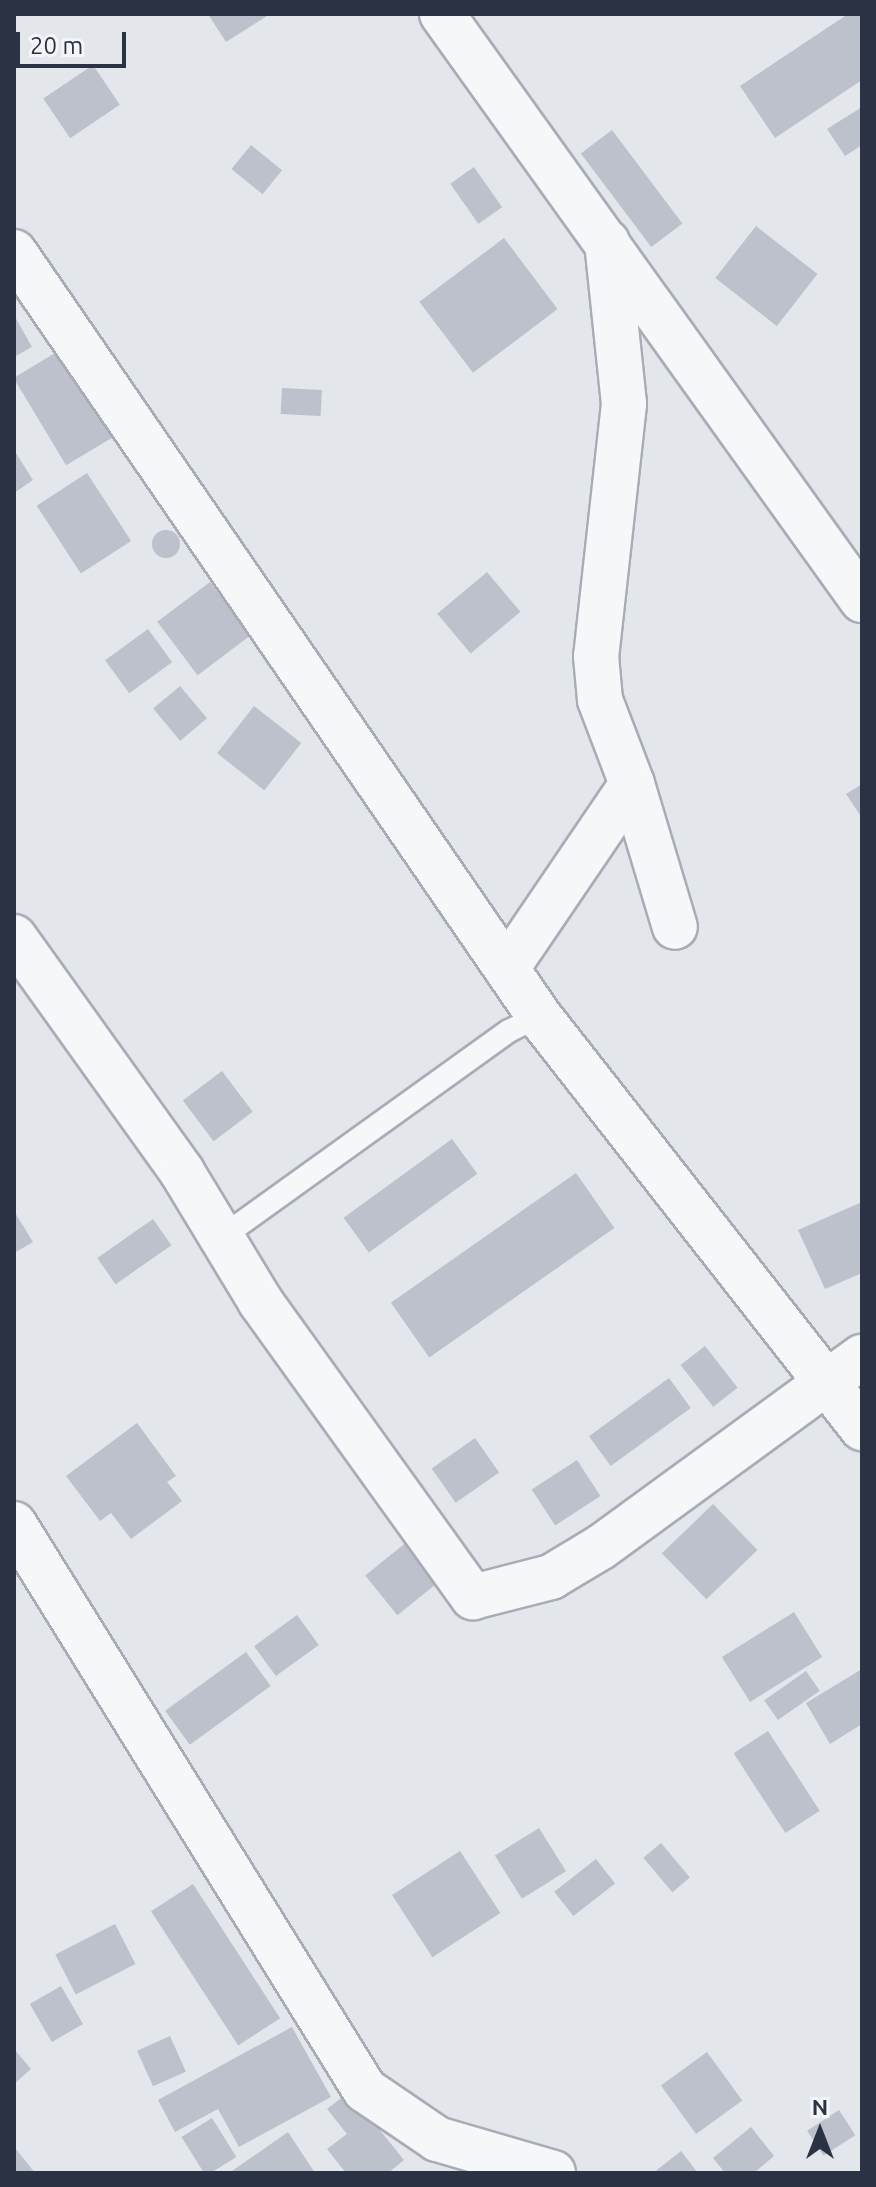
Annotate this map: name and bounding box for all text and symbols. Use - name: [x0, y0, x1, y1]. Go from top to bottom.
- scale bar: [20, 16, 130, 66]
- text: 20 m: [30, 32, 83, 59]
- north arrow: [780, 2091, 860, 2171]
- text: N: [812, 2094, 828, 2119]

